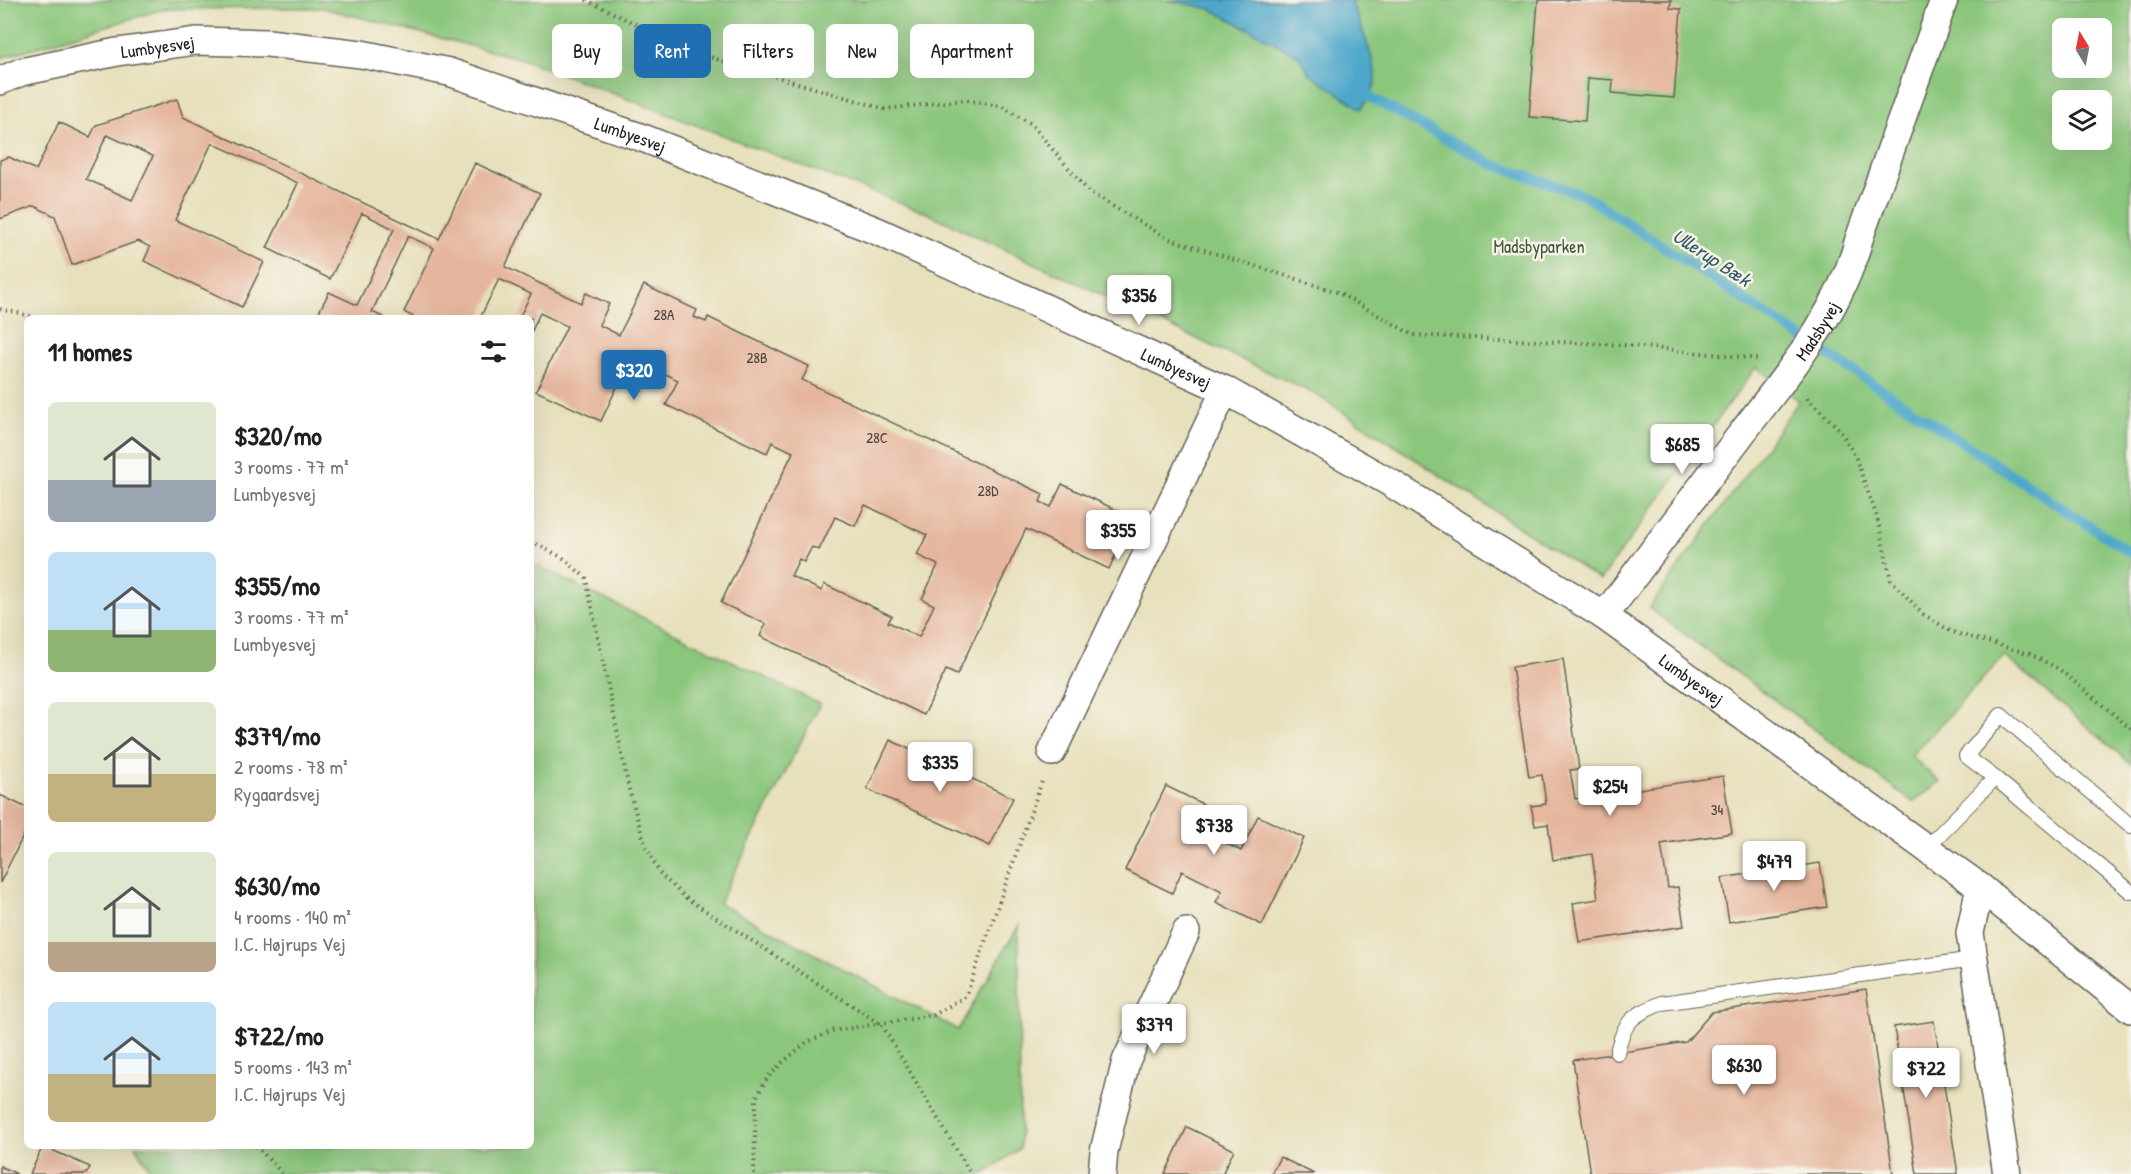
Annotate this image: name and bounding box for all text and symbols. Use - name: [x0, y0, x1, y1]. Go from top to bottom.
- north arrow: [2052, 18, 2112, 78]
- map controls: [2052, 18, 2112, 150]
- chip: Buy: [552, 24, 622, 78]
- chip: Rent: [634, 24, 711, 78]
- chip: Filters: [723, 24, 814, 78]
- chip: New: [826, 24, 898, 78]
- chip: Apartment: [910, 24, 1034, 78]
- street label: Lumbyesvej: [119, 29, 196, 64]
- button: layers: [2052, 90, 2112, 150]
- street label: Lumbyesvej: [592, 110, 670, 158]
- water label: Ullerup Bæk: [1667, 222, 1758, 294]
- park label: Madsbyparken: [1493, 234, 1585, 259]
- pin: $356: [1103, 275, 1175, 326]
- text: $356: [1121, 281, 1157, 308]
- street label: Madsbyvej: [1789, 297, 1845, 365]
- house number: 28A: [654, 304, 675, 325]
- text: 11 homes: [48, 334, 132, 369]
- icon: filters: [477, 335, 510, 368]
- street label: Lumbyesvej: [1138, 341, 1215, 394]
- house number: 28B: [746, 347, 768, 368]
- pin: $320: [598, 350, 670, 401]
- text: $320: [615, 356, 653, 383]
- text: $320/mo: [234, 418, 322, 453]
- pin: $685: [1646, 424, 1718, 475]
- icon: home: [96, 426, 168, 498]
- house number: 28C: [866, 427, 888, 448]
- text: $685: [1664, 430, 1700, 457]
- text: 3 rooms · 77 m²: [234, 453, 348, 480]
- text: Lumbyesvej: [234, 480, 316, 507]
- house number: 28D: [978, 480, 999, 501]
- pin: $355: [1082, 510, 1154, 561]
- text: $355: [1100, 516, 1136, 543]
- text: $355/mo: [234, 568, 320, 603]
- icon: home: [96, 576, 168, 648]
- text: 3 rooms · 77 m²: [234, 603, 348, 630]
- text: Lumbyesvej: [234, 630, 316, 657]
- street label: Lumbyesvej: [1654, 647, 1729, 711]
- text: $379/mo: [234, 718, 320, 753]
- icon: home: [96, 726, 168, 798]
- pin: $335: [904, 742, 976, 793]
- text: $335: [922, 748, 958, 775]
- text: 2 rooms · 78 m²: [234, 753, 348, 780]
- pin: $254: [1574, 766, 1646, 817]
- text: $254: [1592, 772, 1628, 799]
- text: Rygaardsvej: [234, 780, 320, 807]
- house number: 34: [1711, 799, 1724, 820]
- pin: $738: [1178, 805, 1250, 856]
- text: $738: [1195, 811, 1233, 838]
- pin: $479: [1738, 841, 1810, 892]
- text: $479: [1757, 847, 1791, 874]
- text: $630/mo: [234, 868, 320, 903]
- icon: home: [96, 876, 168, 948]
- text: 4 rooms · 140 m²: [234, 903, 351, 930]
- text: I.C. Højrups Vej: [234, 930, 346, 957]
- pin: $379: [1118, 1004, 1190, 1055]
- text: $379: [1136, 1010, 1172, 1037]
- text: $722/mo: [234, 1018, 324, 1053]
- icon: home: [96, 1026, 168, 1098]
- pin: $630: [1708, 1045, 1780, 1096]
- pin: $722: [1890, 1048, 1962, 1099]
- text: $630: [1726, 1051, 1762, 1078]
- text: 5 rooms · 143 m²: [234, 1053, 352, 1080]
- text: $722: [1907, 1054, 1945, 1081]
- text: I.C. Højrups Vej: [234, 1080, 346, 1107]

